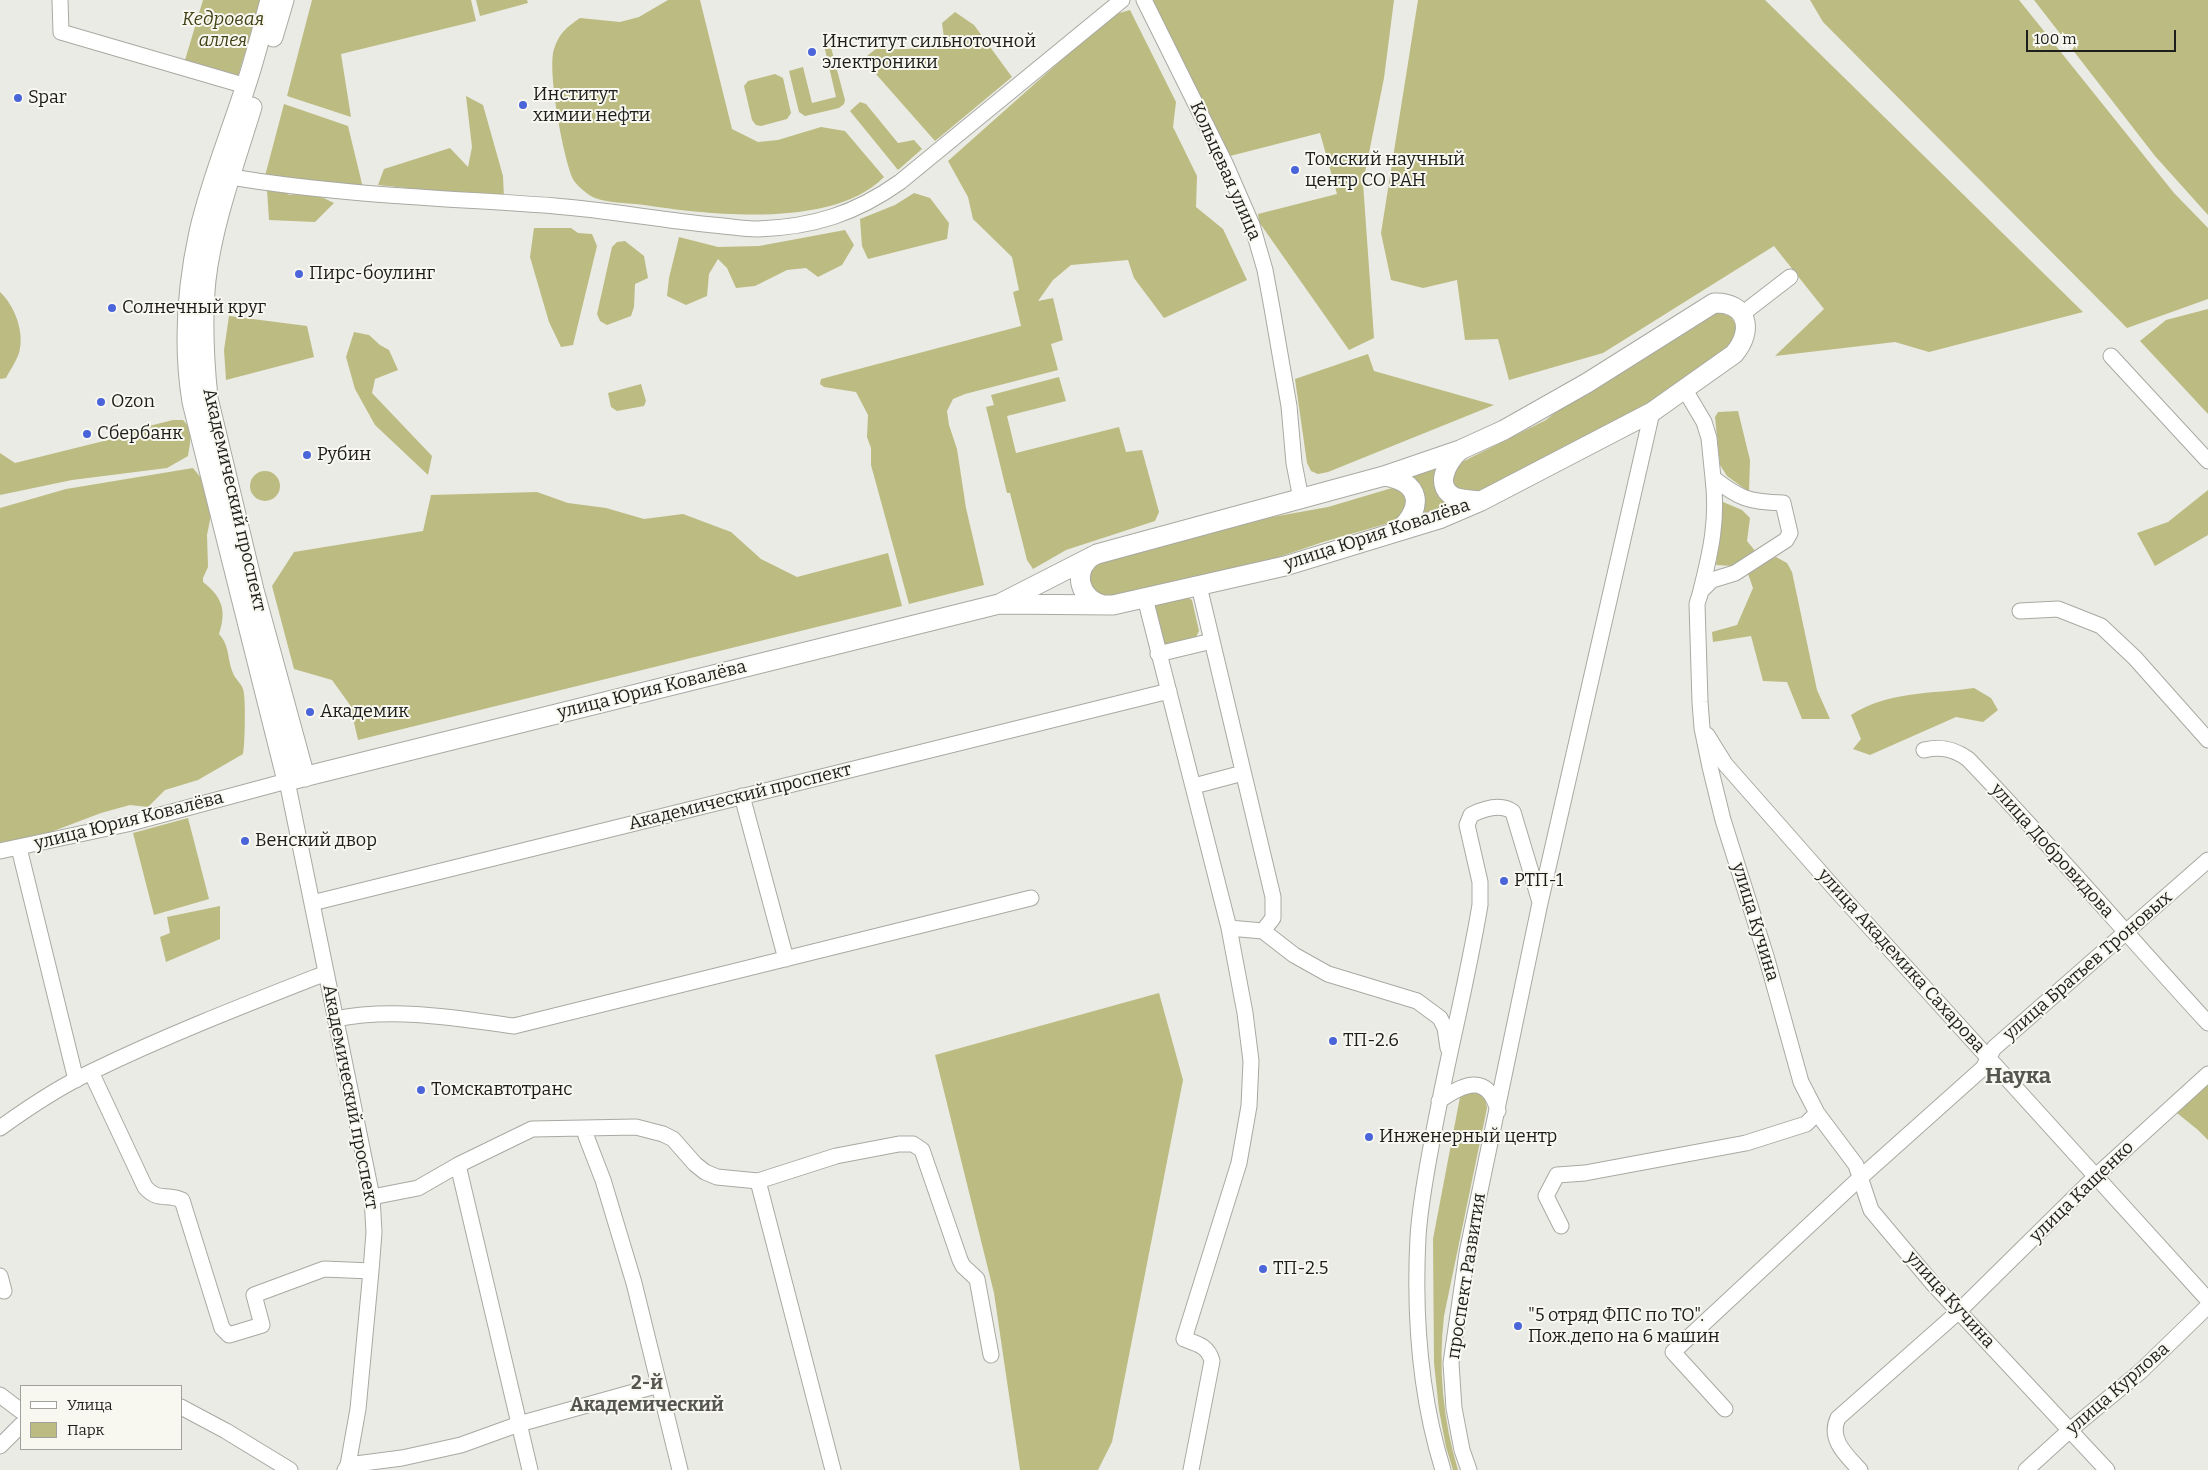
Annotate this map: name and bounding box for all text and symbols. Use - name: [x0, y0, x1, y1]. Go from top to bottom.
- park label: Кедровая аллея: [182, 9, 264, 52]
- scale bar: [2028, 20, 2178, 52]
- text: 100 m: [2034, 30, 2077, 48]
- place label: Институт сильноточной электроники: [822, 31, 1036, 74]
- marker: Институт сильноточной электроники: [806, 46, 818, 58]
- place label: Институт химии нефти: [533, 84, 650, 126]
- place label: Spar: [28, 87, 67, 109]
- marker: Spar: [12, 92, 24, 104]
- street label: Кольцевая улица: [1185, 98, 1265, 244]
- marker: Институт химии нефти: [517, 99, 529, 111]
- place label: Томский научный центр СО РАН: [1305, 149, 1465, 192]
- marker: Томский научный центр СО РАН: [1289, 164, 1301, 176]
- place label: Пирс-боулинг: [309, 263, 435, 285]
- marker: Пирс-боулинг: [293, 268, 305, 280]
- place label: Солнечный круг: [122, 297, 266, 319]
- marker: Солнечный круг: [106, 302, 118, 314]
- street label: Академический проспект: [198, 386, 270, 614]
- place label: Ozon: [111, 391, 155, 413]
- marker: Ozon: [95, 396, 107, 408]
- place label: Сбербанк: [97, 423, 183, 445]
- marker: Сбербанк: [81, 428, 93, 440]
- place label: Рубин: [317, 444, 371, 466]
- marker: Рубин: [301, 449, 313, 461]
- street label: улица Юрия Ковалёва: [1281, 495, 1473, 575]
- street label: улица Юрия Ковалёва: [555, 656, 749, 724]
- place label: Академик: [320, 701, 409, 723]
- marker: Академик: [304, 706, 316, 718]
- street label: Академический проспект: [626, 759, 854, 835]
- street label: улица Добровидова: [1986, 779, 2118, 923]
- street label: улица Юрия Ковалёва: [32, 787, 226, 855]
- place label: Венский двор: [255, 830, 377, 852]
- marker: Венский двор: [239, 835, 251, 847]
- street label: улица Кучина: [1727, 860, 1783, 984]
- street label: улица Академика Сахарова: [1813, 865, 1989, 1057]
- place label: РТП-1: [1514, 870, 1563, 892]
- marker: РТП-1: [1498, 875, 1510, 887]
- street label: улица Братьев Троновых: [1999, 887, 2177, 1045]
- street label: Академический проспект: [318, 983, 382, 1211]
- place label: ТП-2.6: [1343, 1030, 1399, 1052]
- marker: ТП-2.6: [1327, 1035, 1339, 1047]
- district label: Наука: [1985, 1064, 2051, 1090]
- place label: Томскавтотранс: [431, 1079, 573, 1101]
- marker: Томскавтотранс: [415, 1084, 427, 1096]
- place label: Инженерный центр: [1379, 1126, 1557, 1148]
- marker: Инженерный центр: [1363, 1131, 1375, 1143]
- street label: улица Кащенко: [2025, 1137, 2139, 1247]
- street label: проспект Развития: [1443, 1191, 1491, 1361]
- street label: улица Кучина: [1901, 1247, 1999, 1353]
- place label: ТП-2.5: [1273, 1258, 1328, 1280]
- marker: ТП-2.5: [1257, 1263, 1269, 1275]
- place label: "5 отряд ФПС по ТО". Пож.депо на 6 машин: [1528, 1305, 1720, 1348]
- marker: "5 отряд ФПС по ТО". Пож.депо на 6 машин: [1512, 1320, 1524, 1332]
- street label: улица Курлова: [2062, 1338, 2174, 1440]
- district label: 2-й Академический: [570, 1373, 724, 1417]
- legend: [20, 1385, 182, 1450]
- text: Улица: [67, 1396, 113, 1414]
- text: Парк: [67, 1421, 104, 1439]

